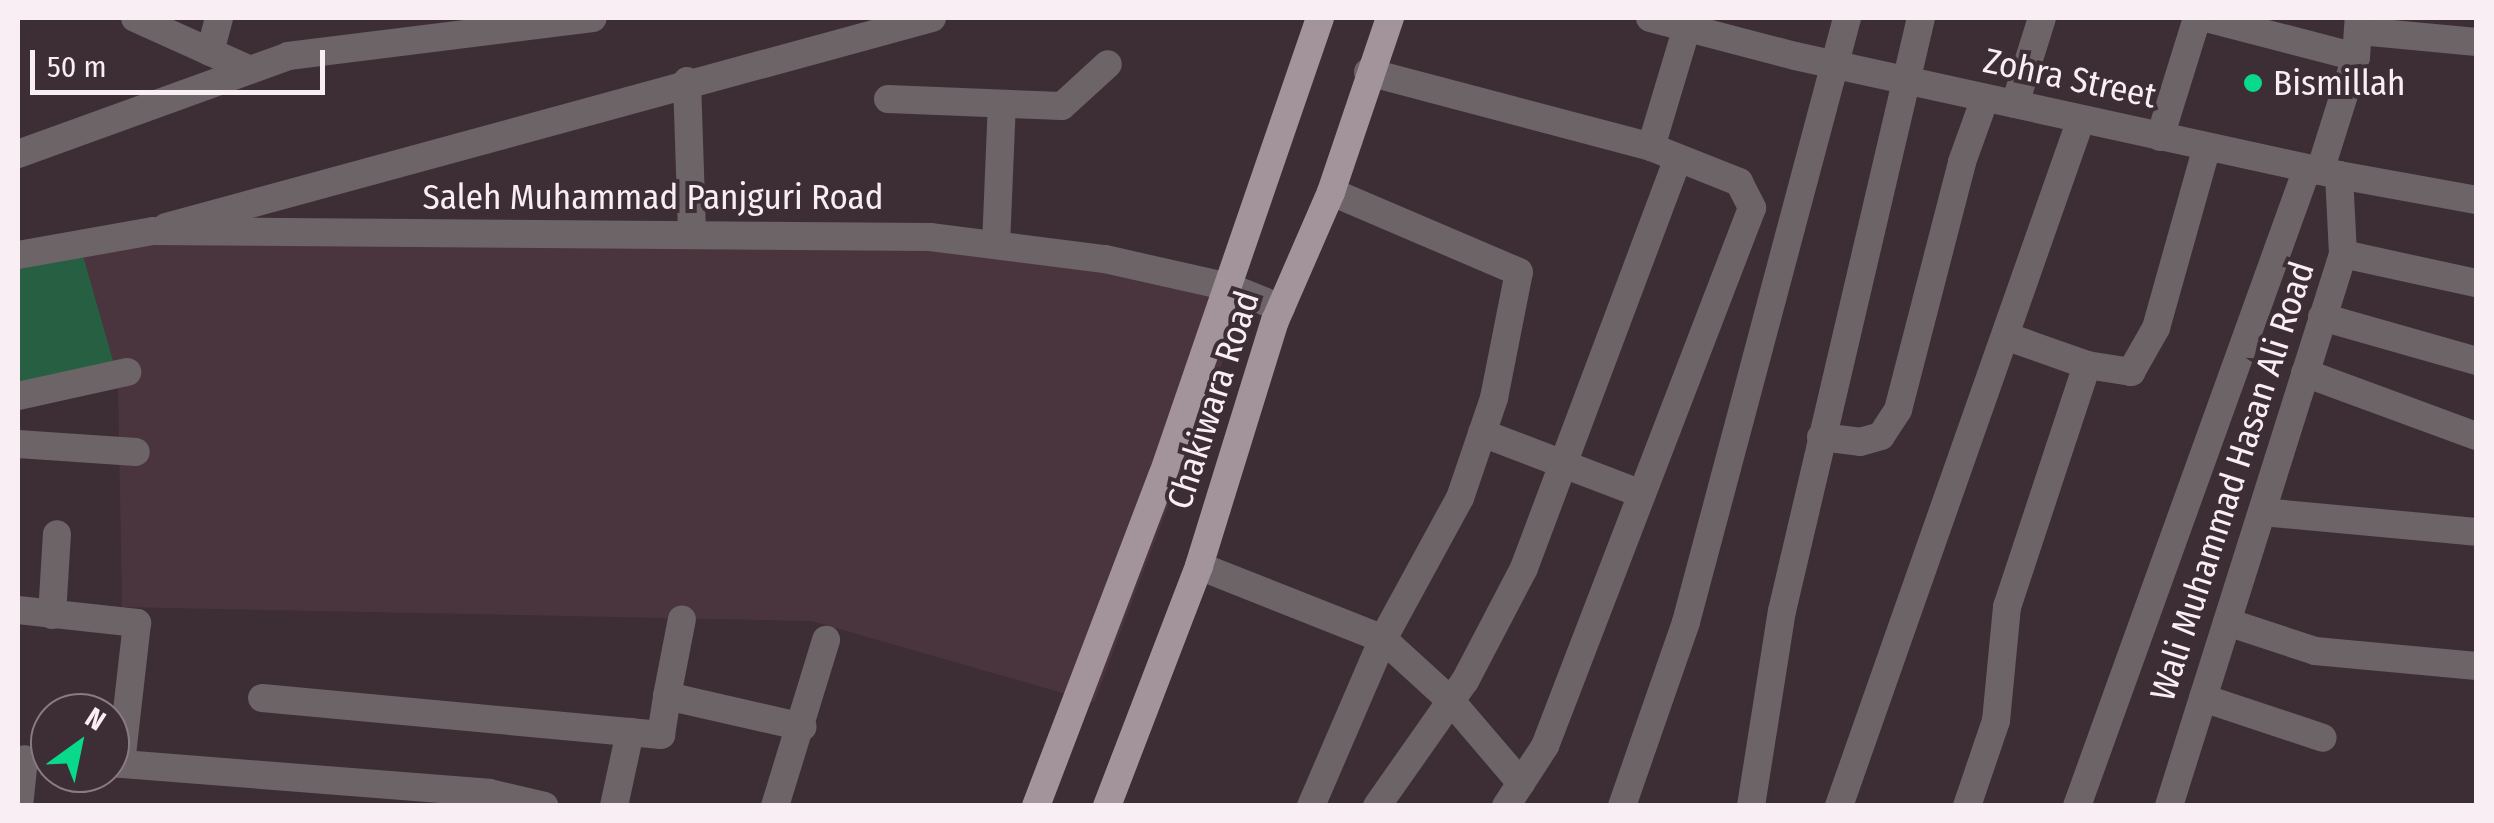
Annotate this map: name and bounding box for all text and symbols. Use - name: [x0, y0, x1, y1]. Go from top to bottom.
- scale bar: [35, 30, 330, 92]
- street label: Zohra Street: [1980, 39, 2160, 117]
- text: 50 m: [47, 49, 107, 85]
- place label: Bismillah: [2273, 62, 2406, 104]
- marker: Bismillah: [2242, 72, 2264, 94]
- street label: Saleh Muhammad Panjguri Road: [422, 176, 884, 218]
- street label: Wali Muhammad Hasan Ali Road: [2141, 256, 2323, 706]
- street label: Chakiwara Road: [1158, 286, 1268, 514]
- north arrow: [30, 693, 130, 793]
- text: N: [79, 701, 112, 738]

